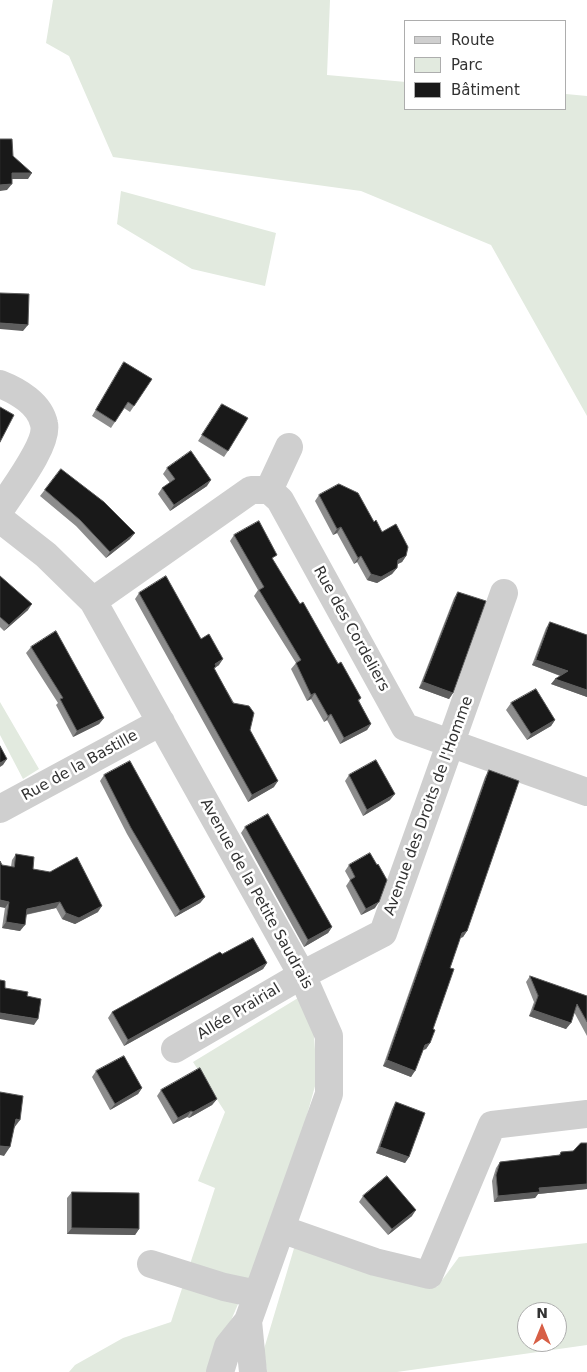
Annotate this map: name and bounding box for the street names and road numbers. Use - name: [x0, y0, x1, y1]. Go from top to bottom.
- street label: Rue des Cordeliers: [309, 563, 393, 695]
- street label: Avenue des Droits de l'Homme: [381, 694, 477, 918]
- street label: Rue de la Bastille: [19, 727, 141, 805]
- street label: Avenue de la Petite Saudrais: [196, 796, 316, 992]
- street label: Allée Prairial: [194, 980, 284, 1044]

